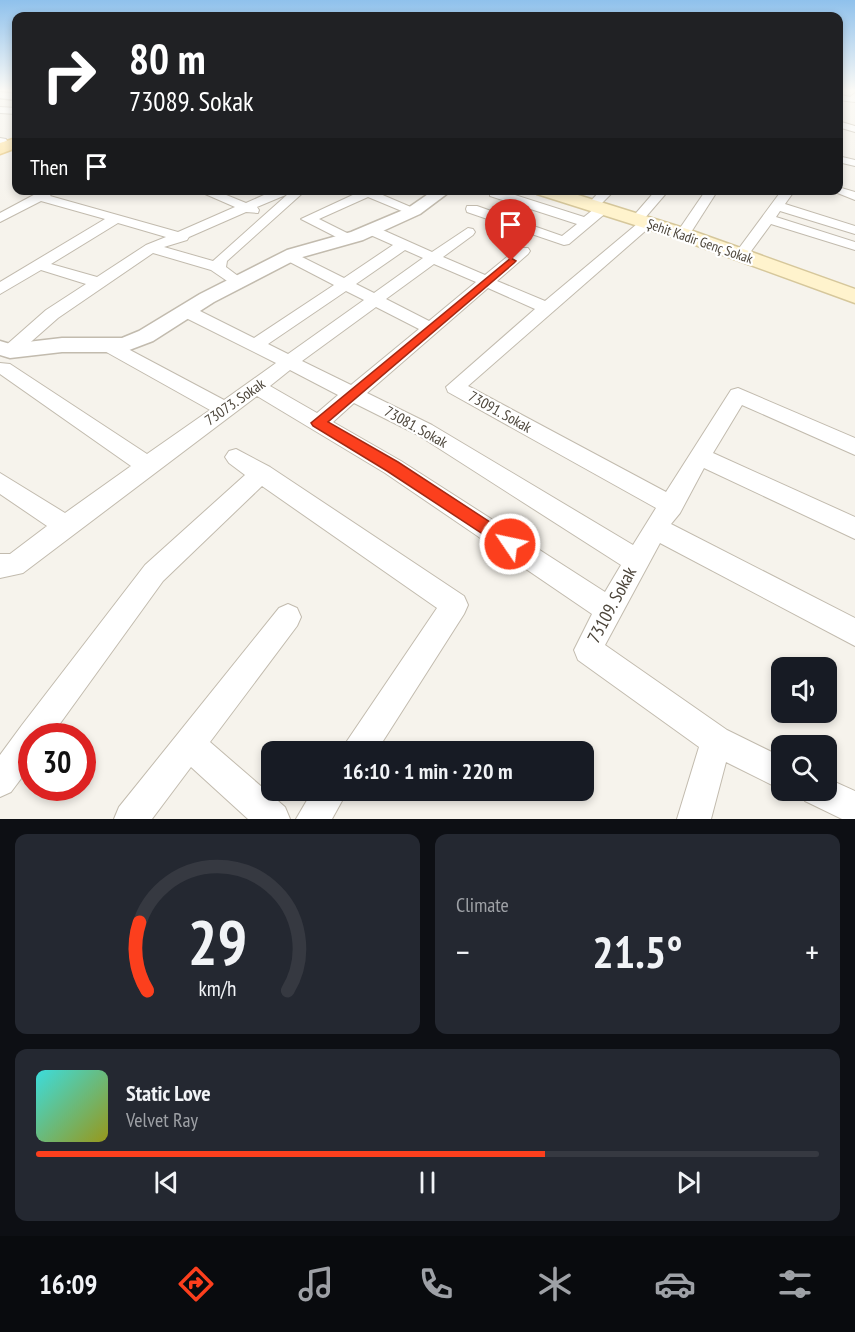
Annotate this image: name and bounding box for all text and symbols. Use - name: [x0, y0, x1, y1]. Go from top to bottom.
- text: 80 m: [129, 31, 206, 86]
- icon: right: [30, 36, 108, 114]
- text: 73089. Sokak: [129, 84, 253, 118]
- icon: arrive: [80, 150, 113, 183]
- text: Then: [30, 153, 68, 181]
- pin: [485, 199, 536, 261]
- icon: arrive: [494, 208, 527, 241]
- street label: Şehit Kadir Genç Sokak: [645, 214, 756, 268]
- street label: 73073. Sokak: [201, 374, 269, 429]
- street label: 73091. Sokak: [465, 386, 535, 437]
- street label: 73081. Sokak: [381, 401, 451, 452]
- position arrow: [478, 512, 542, 576]
- street label: 73109. Sokak: [582, 563, 641, 647]
- map controls: [771, 657, 837, 801]
- button: sound: [771, 657, 837, 723]
- speed limit sign: 30: [18, 723, 96, 801]
- button: search: [771, 735, 837, 801]
- text: 16:10 · 1 min · 220 m: [342, 757, 513, 785]
- text: Climate: [456, 892, 509, 918]
- text: 29: [188, 901, 247, 982]
- text: 21.5°: [592, 922, 683, 980]
- text: −: [456, 930, 470, 973]
- text: +: [805, 930, 819, 973]
- text: km/h: [198, 974, 237, 1002]
- text: Static Love: [126, 1079, 211, 1107]
- text: Velvet Ray: [126, 1107, 198, 1133]
- icon: previous: [150, 1166, 183, 1199]
- icon: pause: [411, 1166, 444, 1199]
- icon: next: [672, 1166, 705, 1199]
- icon: directions: [175, 1263, 217, 1305]
- icon: music: [295, 1263, 337, 1305]
- icon: phone: [415, 1263, 457, 1305]
- icon: climate: [534, 1263, 576, 1305]
- icon: car: [654, 1263, 696, 1305]
- icon: filters: [774, 1263, 816, 1305]
- text: 16:09: [39, 1267, 97, 1301]

